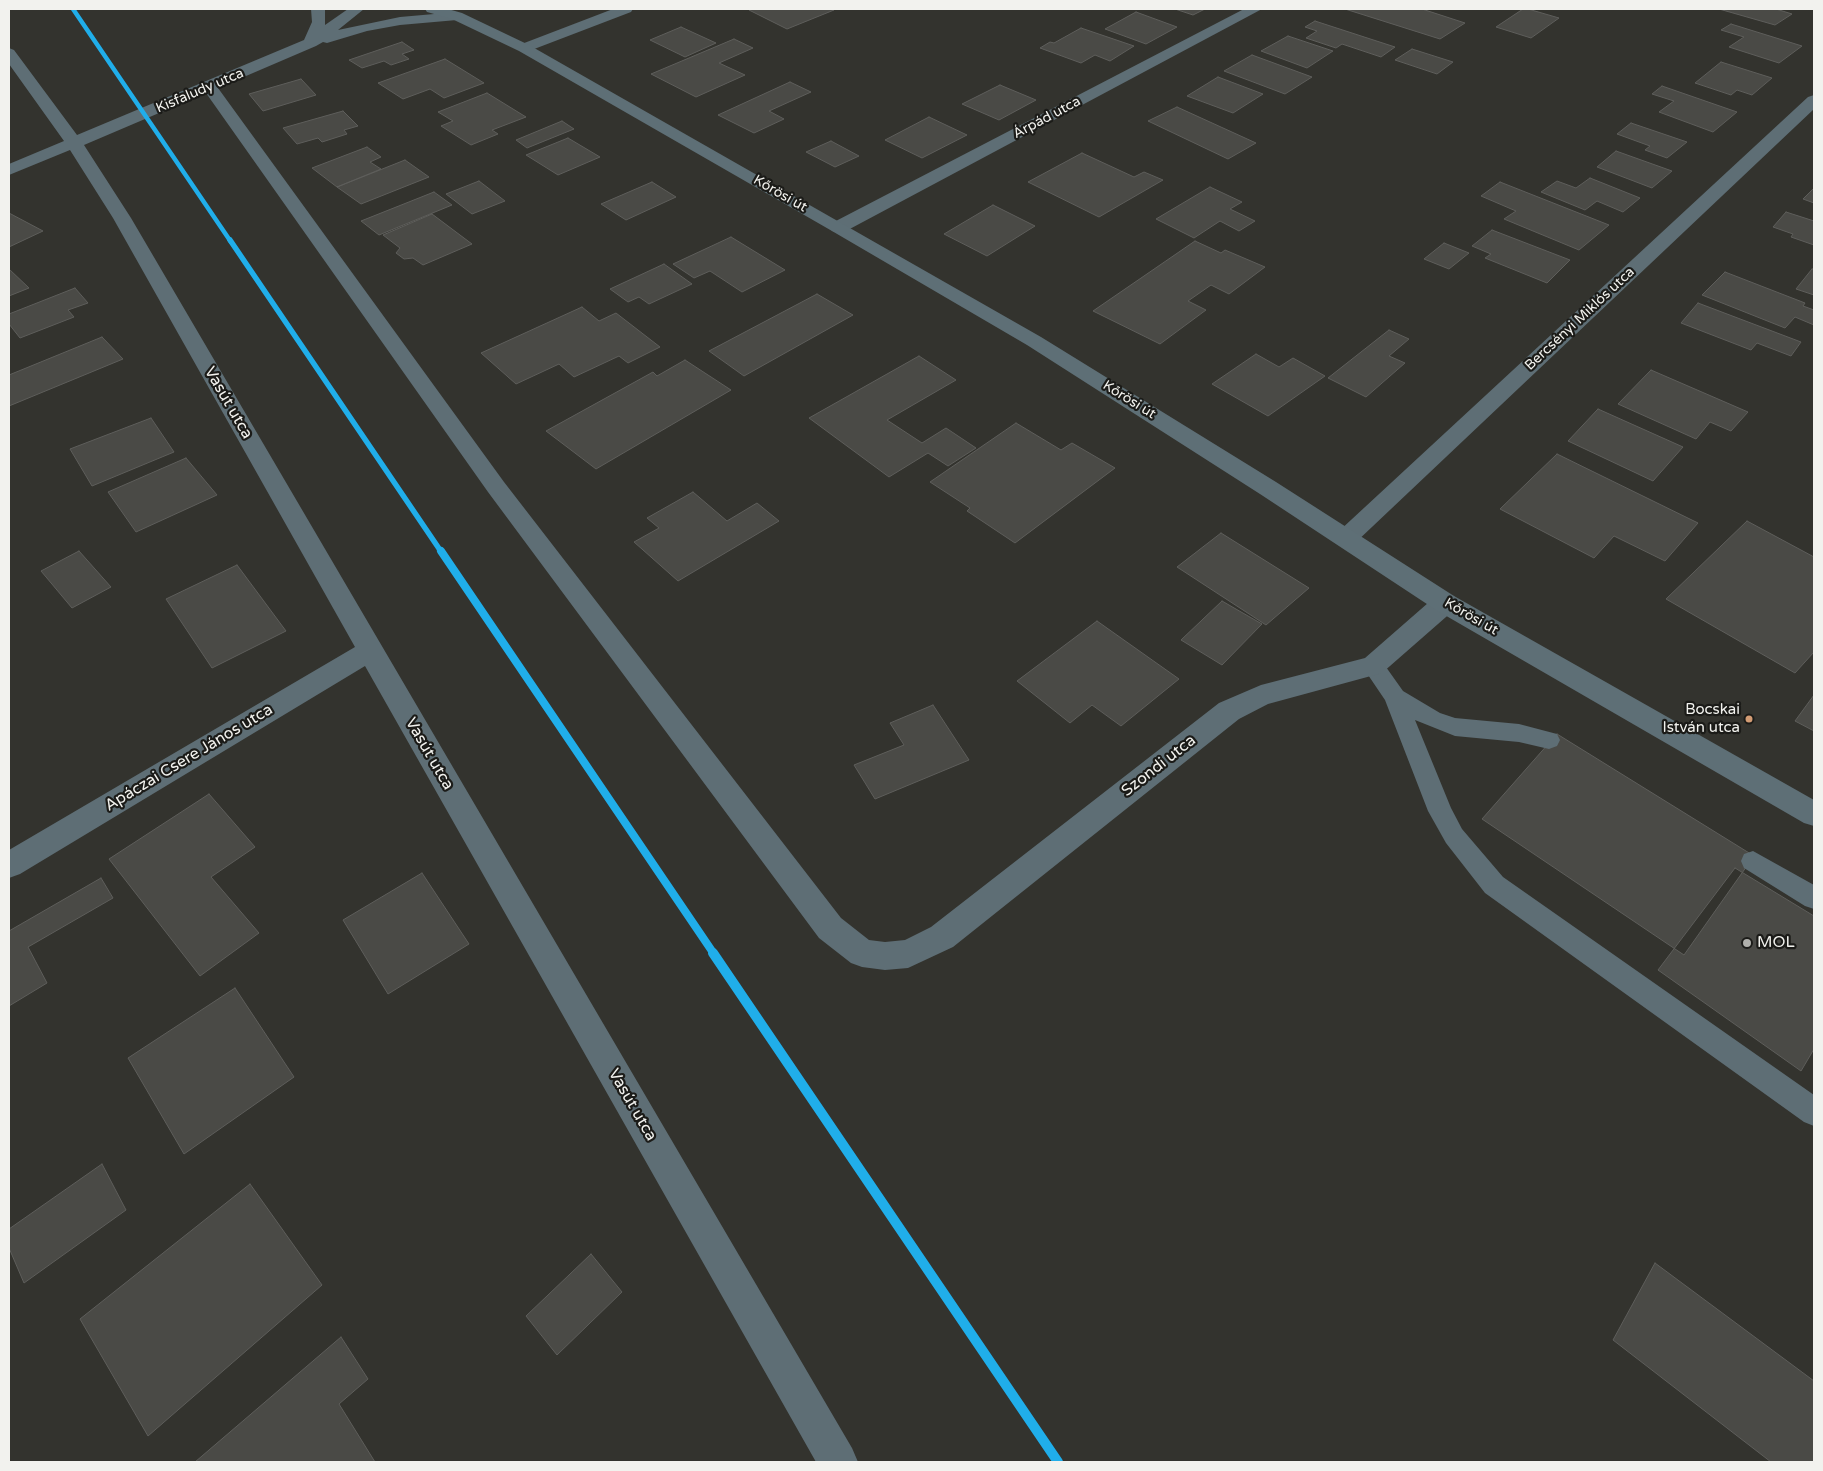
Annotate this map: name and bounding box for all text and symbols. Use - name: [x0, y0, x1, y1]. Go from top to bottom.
- street label: Kisfaludy utca: [154, 65, 246, 117]
- street label: Árpád utca: [1010, 93, 1084, 143]
- street label: Kőrösi út: [750, 172, 810, 216]
- street label: Bercsényi Miklós utca: [1522, 264, 1638, 374]
- street label: Vasút utca: [200, 363, 256, 443]
- street label: Kőrösi út: [1099, 377, 1159, 423]
- street label: Kőrösi út: [1441, 595, 1501, 639]
- street label: Apáczai Csere János utca: [102, 700, 276, 816]
- place label: Bocskai István utca: [1663, 701, 1740, 736]
- street label: Vasút utca: [401, 714, 457, 794]
- marker: Bocskai István utca: [1744, 714, 1754, 724]
- street label: Szondi utca: [1118, 731, 1200, 801]
- place label: MOL: [1757, 933, 1795, 953]
- marker: MOL: [1741, 937, 1753, 949]
- street label: Vasút utca: [604, 1065, 660, 1145]

